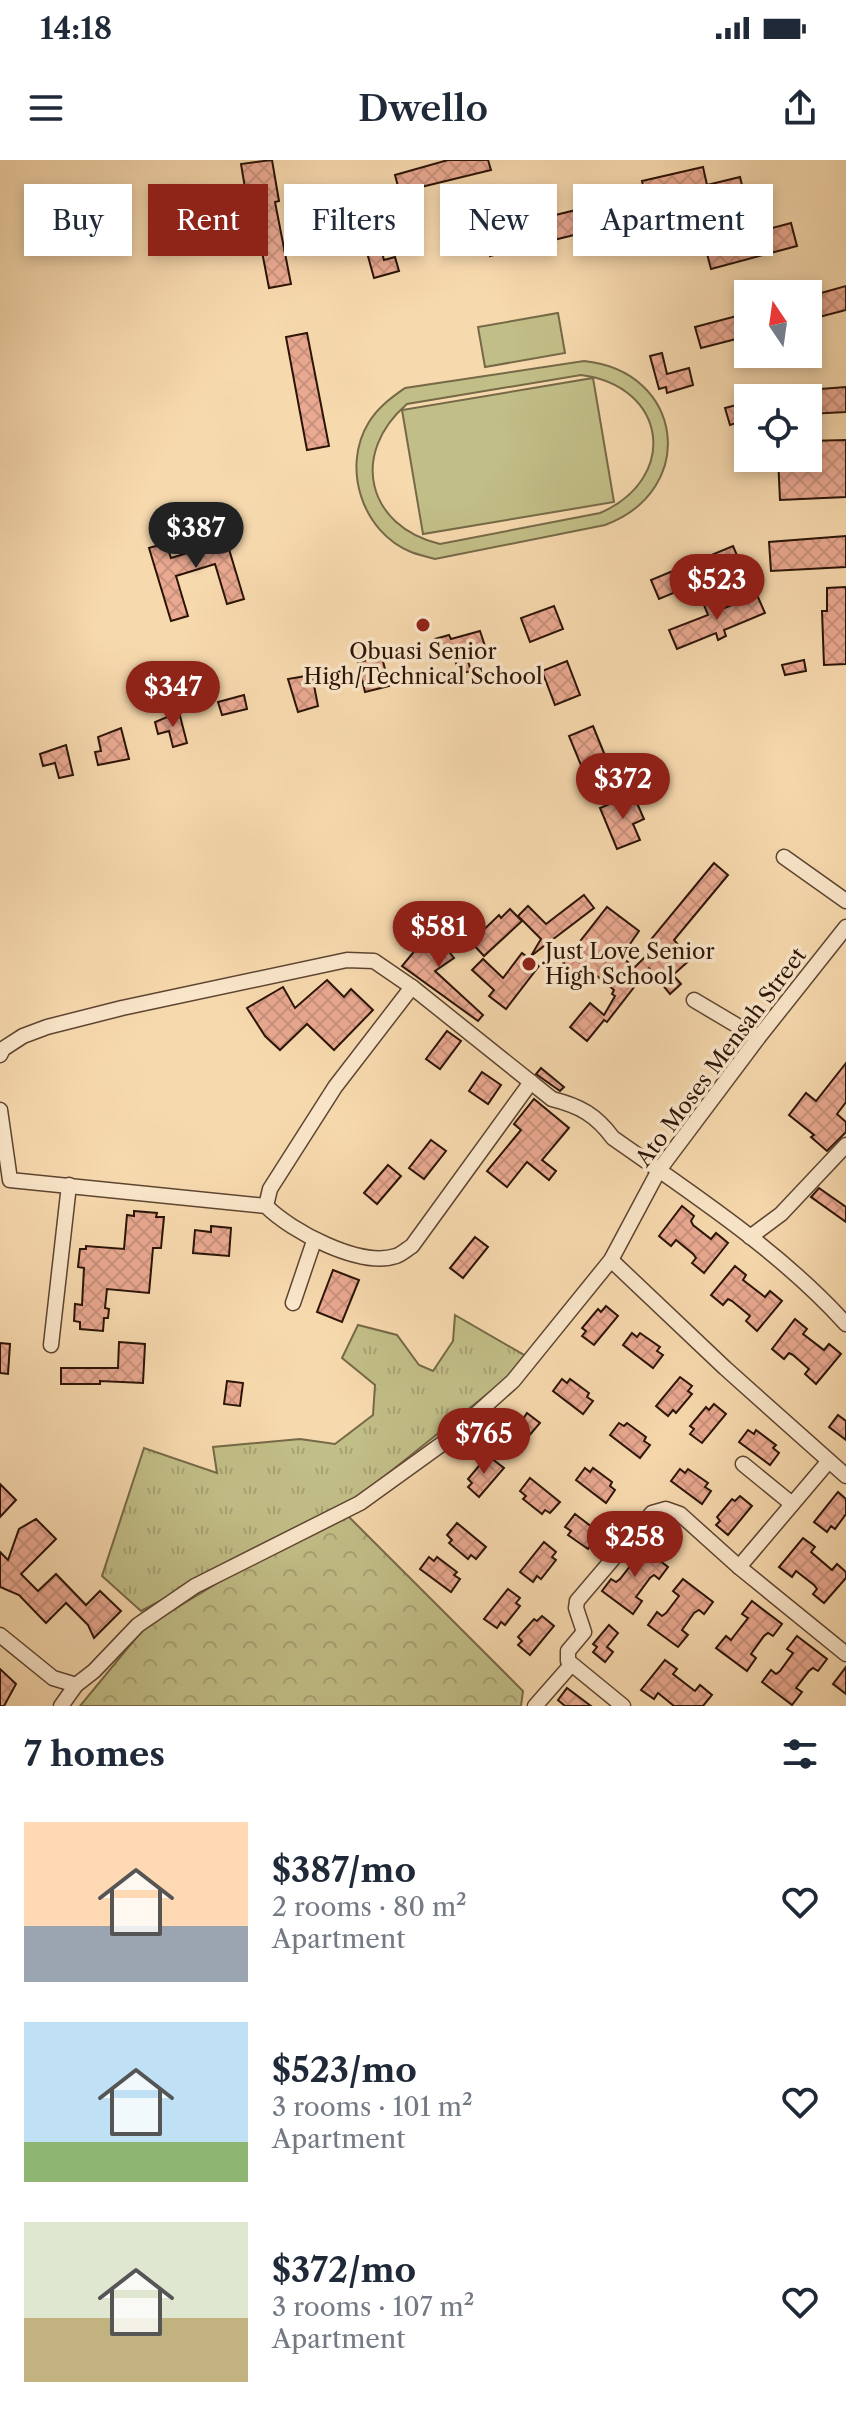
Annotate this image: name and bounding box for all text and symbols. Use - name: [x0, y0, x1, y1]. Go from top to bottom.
- text: 14:18: [40, 10, 112, 47]
- icon: menu: [24, 86, 68, 130]
- text: Dwello: [358, 86, 488, 130]
- icon: share: [778, 86, 822, 130]
- chip: Buy: [24, 184, 132, 256]
- chip: Rent: [148, 184, 268, 256]
- chip: Filters: [284, 184, 424, 256]
- chip: New: [440, 184, 557, 256]
- chip: Apartment: [573, 184, 773, 256]
- north arrow: [734, 280, 822, 368]
- map controls: [734, 280, 822, 472]
- button: locate: [734, 384, 822, 472]
- pin: $387: [149, 502, 243, 570]
- text: $387: [167, 512, 225, 544]
- pin: $523: [670, 554, 764, 622]
- text: $523: [688, 564, 746, 596]
- marker: Obuasi Senior High/Technical School: [414, 616, 432, 634]
- place label: Obuasi Senior High/Technical School: [304, 638, 543, 690]
- pin: $347: [126, 661, 220, 729]
- text: $347: [144, 671, 202, 703]
- pin: $372: [576, 753, 670, 821]
- text: $372: [594, 763, 652, 795]
- pin: $581: [392, 901, 486, 969]
- text: $581: [411, 911, 467, 943]
- place label: Just Love Senior High School: [542, 938, 715, 990]
- street label: Ato Moses Mensah Street: [629, 942, 812, 1172]
- marker: Just Love Senior High School: [520, 955, 538, 973]
- pin: $765: [437, 1408, 531, 1476]
- text: $765: [455, 1418, 513, 1450]
- pin: $258: [588, 1511, 682, 1579]
- text: $258: [605, 1521, 665, 1553]
- icon: filters: [778, 1732, 822, 1776]
- text: 7 homes: [24, 1733, 165, 1775]
- text: $387/mo: [272, 1849, 416, 1891]
- icon: home: [88, 1854, 184, 1950]
- icon: heart: [778, 1880, 822, 1924]
- text: 2 rooms · 80 m²: [272, 1891, 467, 1923]
- text: Apartment: [272, 1923, 405, 1955]
- text: $523/mo: [272, 2049, 417, 2091]
- icon: home: [88, 2054, 184, 2150]
- icon: heart: [778, 2080, 822, 2124]
- text: 3 rooms · 101 m²: [272, 2091, 473, 2123]
- text: Apartment: [272, 2123, 405, 2155]
- text: $372/mo: [272, 2249, 416, 2291]
- icon: home: [88, 2254, 184, 2350]
- icon: heart: [778, 2280, 822, 2324]
- text: 3 rooms · 107 m²: [272, 2291, 474, 2323]
- text: Apartment: [272, 2323, 405, 2355]

